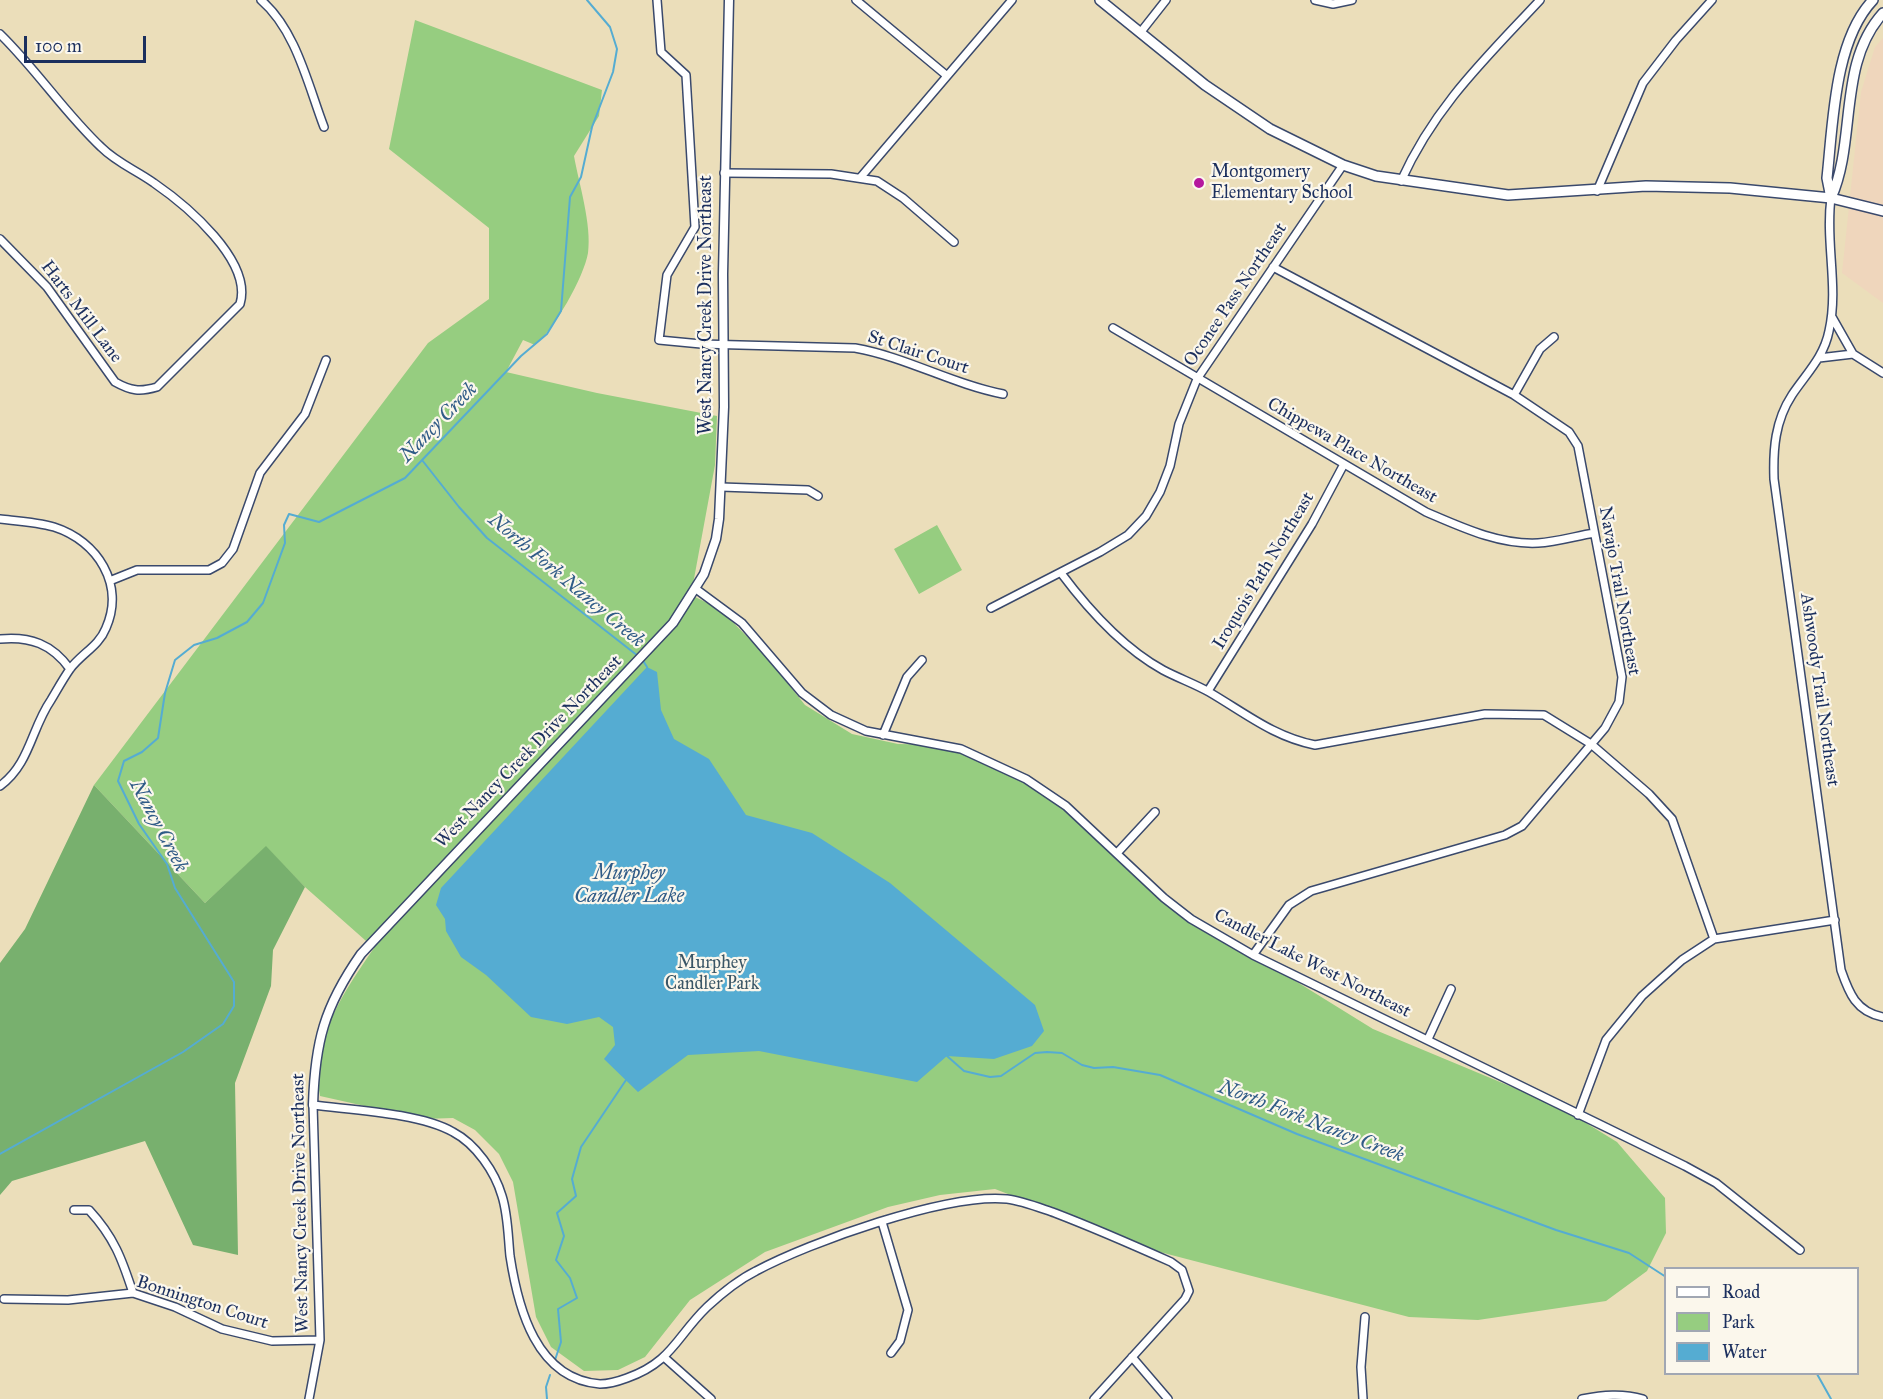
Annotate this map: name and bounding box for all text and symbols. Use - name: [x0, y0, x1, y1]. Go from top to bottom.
- scale bar: [27, 24, 148, 62]
- text: 100 m: [35, 35, 82, 57]
- place label: Montgomery Elementary School: [1211, 162, 1353, 204]
- street label: West Nancy Creek Drive Northeast: [696, 175, 718, 435]
- marker: Montgomery Elementary School: [1192, 176, 1206, 190]
- street label: Oconee Pass Northeast: [1180, 219, 1292, 371]
- street label: Harts Mill Lane: [36, 257, 126, 367]
- street label: St Clair Court: [865, 326, 971, 380]
- water label: Nancy Creek: [395, 378, 483, 468]
- street label: Chippewa Place Northeast: [1263, 393, 1441, 509]
- street label: Iroquois Path Northeast: [1209, 489, 1319, 653]
- street label: Navajo Trail Northeast: [1594, 505, 1644, 677]
- water label: North Fork Nancy Creek: [483, 509, 649, 653]
- street label: Ashwoody Trail Northeast: [1795, 592, 1843, 788]
- street label: West Nancy Creek Drive Northeast: [431, 651, 627, 853]
- water label: Nancy Creek: [124, 775, 192, 877]
- water label: Murphey Candler Lake: [574, 862, 684, 909]
- street label: Candler Lake West Northeast: [1210, 905, 1414, 1023]
- park label: Murphey Candler Park: [665, 953, 759, 996]
- street label: West Nancy Creek Drive Northeast: [288, 1073, 314, 1333]
- water label: North Fork Nancy Creek: [1215, 1076, 1407, 1168]
- legend: [1664, 1267, 1859, 1375]
- street label: Bonnington Court: [133, 1272, 271, 1334]
- text: Road: [1722, 1281, 1760, 1303]
- text: Park: [1722, 1311, 1755, 1333]
- text: Water: [1722, 1341, 1766, 1363]

